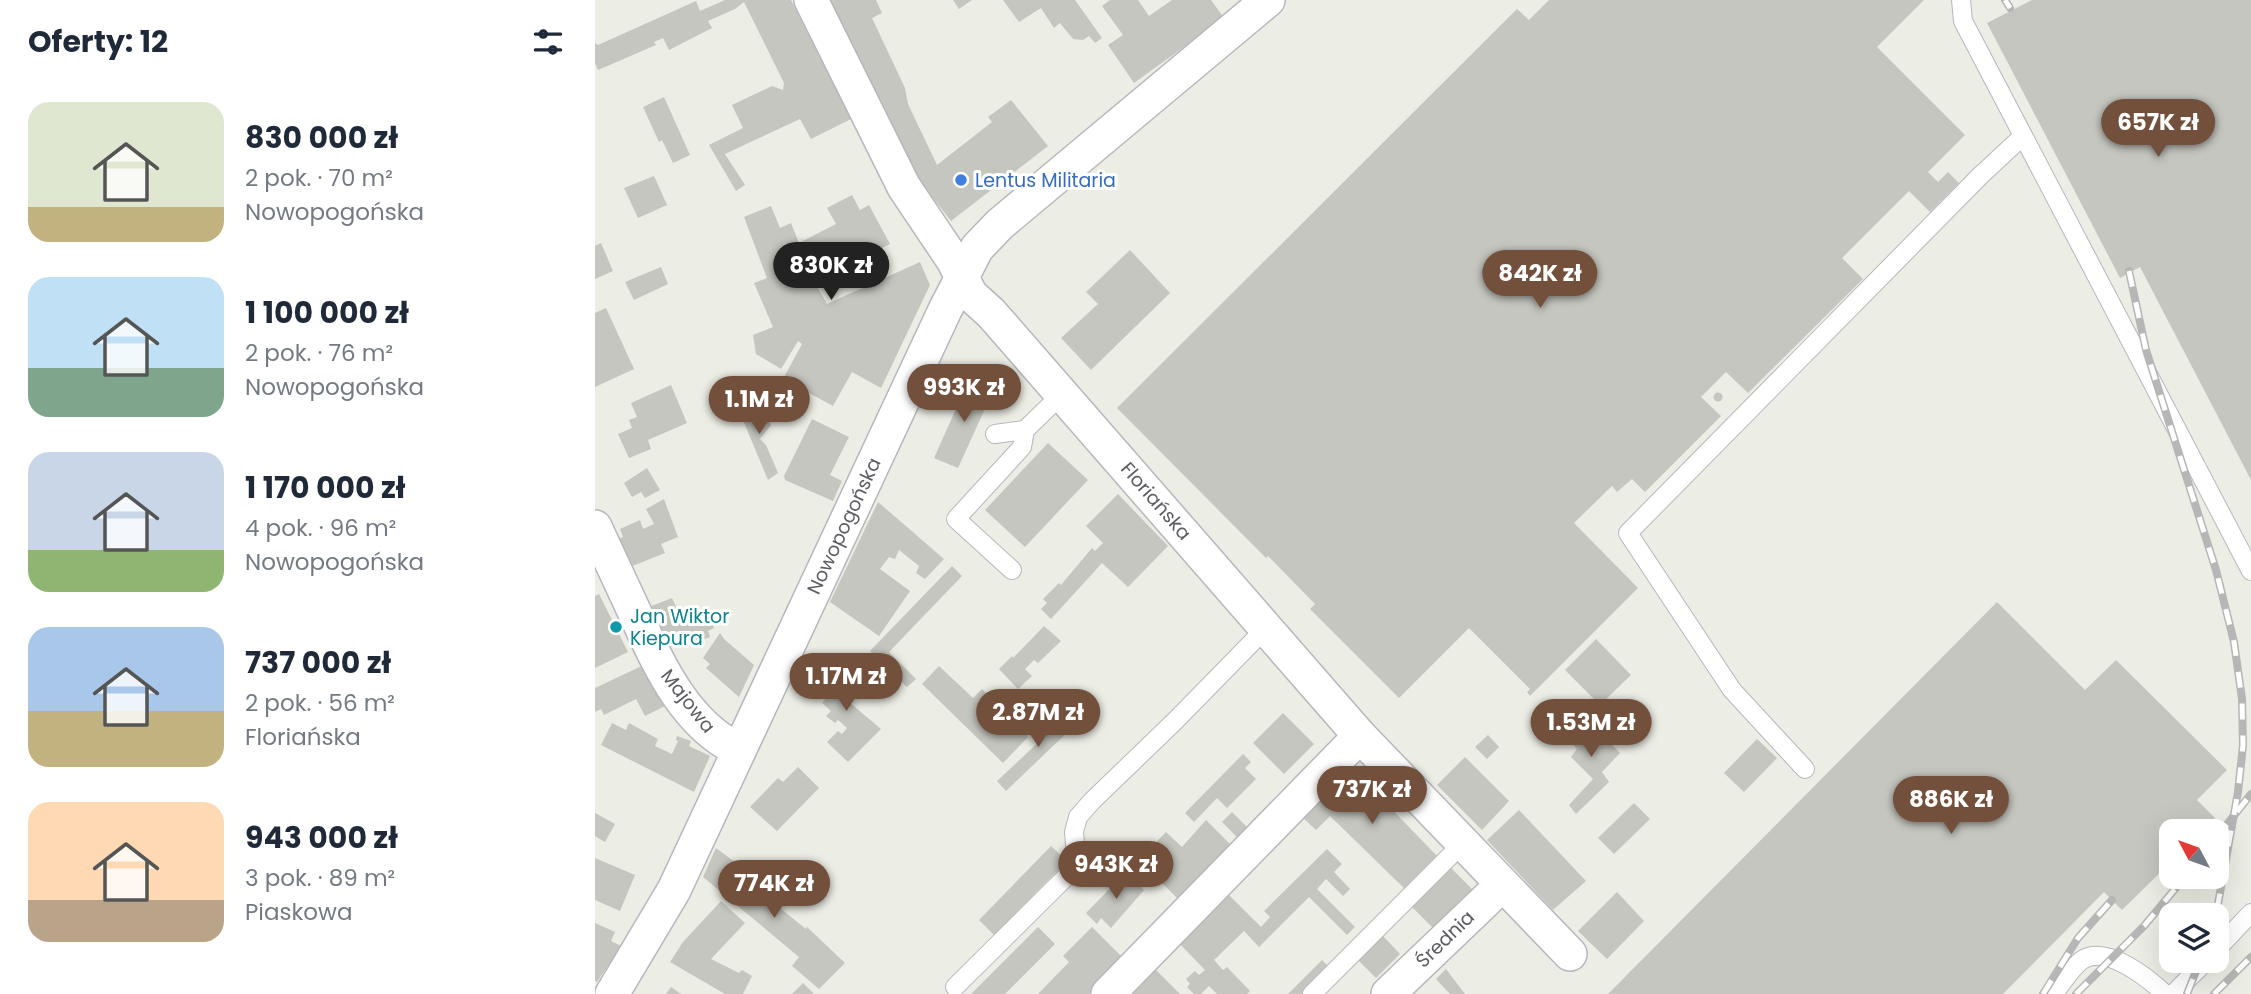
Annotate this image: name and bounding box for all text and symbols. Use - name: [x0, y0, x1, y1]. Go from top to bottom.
- text: Oferty: 12: [28, 20, 168, 63]
- icon: filters: [529, 23, 567, 61]
- pin: 657K zł: [2093, 100, 2223, 159]
- text: 657K zł: [2117, 106, 2199, 138]
- text: 830 000 zł: [245, 116, 398, 159]
- icon: home: [84, 130, 168, 214]
- text: 2 pok. · 70 m²: [245, 162, 393, 194]
- place label: Lentus Militaria: [975, 167, 1116, 194]
- marker: Lentus Militaria: [953, 172, 969, 188]
- text: Nowopogońska: [245, 196, 424, 228]
- pin: 830K zł: [766, 243, 896, 302]
- text: 830K zł: [789, 249, 873, 281]
- pin: 842K zł: [1475, 250, 1605, 310]
- text: 842K zł: [1498, 257, 1582, 289]
- text: 1 100 000 zł: [245, 291, 409, 334]
- icon: home: [84, 305, 168, 389]
- text: 2 pok. · 76 m²: [245, 337, 393, 369]
- pin: 993K zł: [899, 364, 1029, 424]
- text: Nowopogońska: [245, 371, 424, 403]
- text: 993K zł: [923, 371, 1005, 403]
- pin: 1.1M zł: [694, 376, 824, 436]
- text: 1.1M zł: [725, 383, 793, 415]
- street label: Nowopogońska: [800, 453, 888, 599]
- street label: Floriańska: [1114, 456, 1198, 546]
- text: 1 170 000 zł: [245, 466, 405, 509]
- icon: home: [84, 480, 168, 564]
- text: 4 pok. · 96 m²: [245, 512, 396, 544]
- text: Nowopogońska: [245, 546, 424, 578]
- place label: Jan Wiktor Kiepura: [630, 603, 729, 652]
- marker: Jan Wiktor Kiepura: [608, 619, 624, 635]
- text: 737 000 zł: [245, 641, 391, 684]
- pin: 1.17M zł: [774, 654, 918, 713]
- icon: home: [84, 655, 168, 739]
- text: 1.17M zł: [806, 660, 886, 692]
- street label: Majowa: [654, 663, 722, 739]
- text: 2 pok. · 56 m²: [245, 687, 395, 719]
- pin: 2.87M zł: [966, 690, 1110, 749]
- text: 2.87M zł: [992, 696, 1084, 728]
- pin: 1.53M zł: [1519, 700, 1663, 759]
- text: 1.53M zł: [1547, 706, 1635, 738]
- text: Floriańska: [245, 721, 361, 753]
- pin: 737K zł: [1307, 766, 1437, 826]
- text: 737K zł: [1333, 773, 1411, 805]
- pin: 886K zł: [1886, 776, 2016, 836]
- text: 886K zł: [1909, 783, 1993, 815]
- text: 943 000 zł: [245, 816, 398, 859]
- north arrow: [2159, 819, 2229, 889]
- map controls: [2159, 819, 2229, 973]
- icon: home: [84, 830, 168, 914]
- pin: 943K zł: [1051, 842, 1181, 901]
- text: 943K zł: [1074, 848, 1158, 880]
- pin: 774K zł: [709, 860, 839, 920]
- text: 3 pok. · 89 m²: [245, 862, 395, 894]
- text: 774K zł: [734, 867, 814, 899]
- text: Piaskowa: [245, 896, 353, 928]
- button: layers: [2159, 903, 2229, 973]
- street label: Średnia: [1410, 904, 1480, 974]

